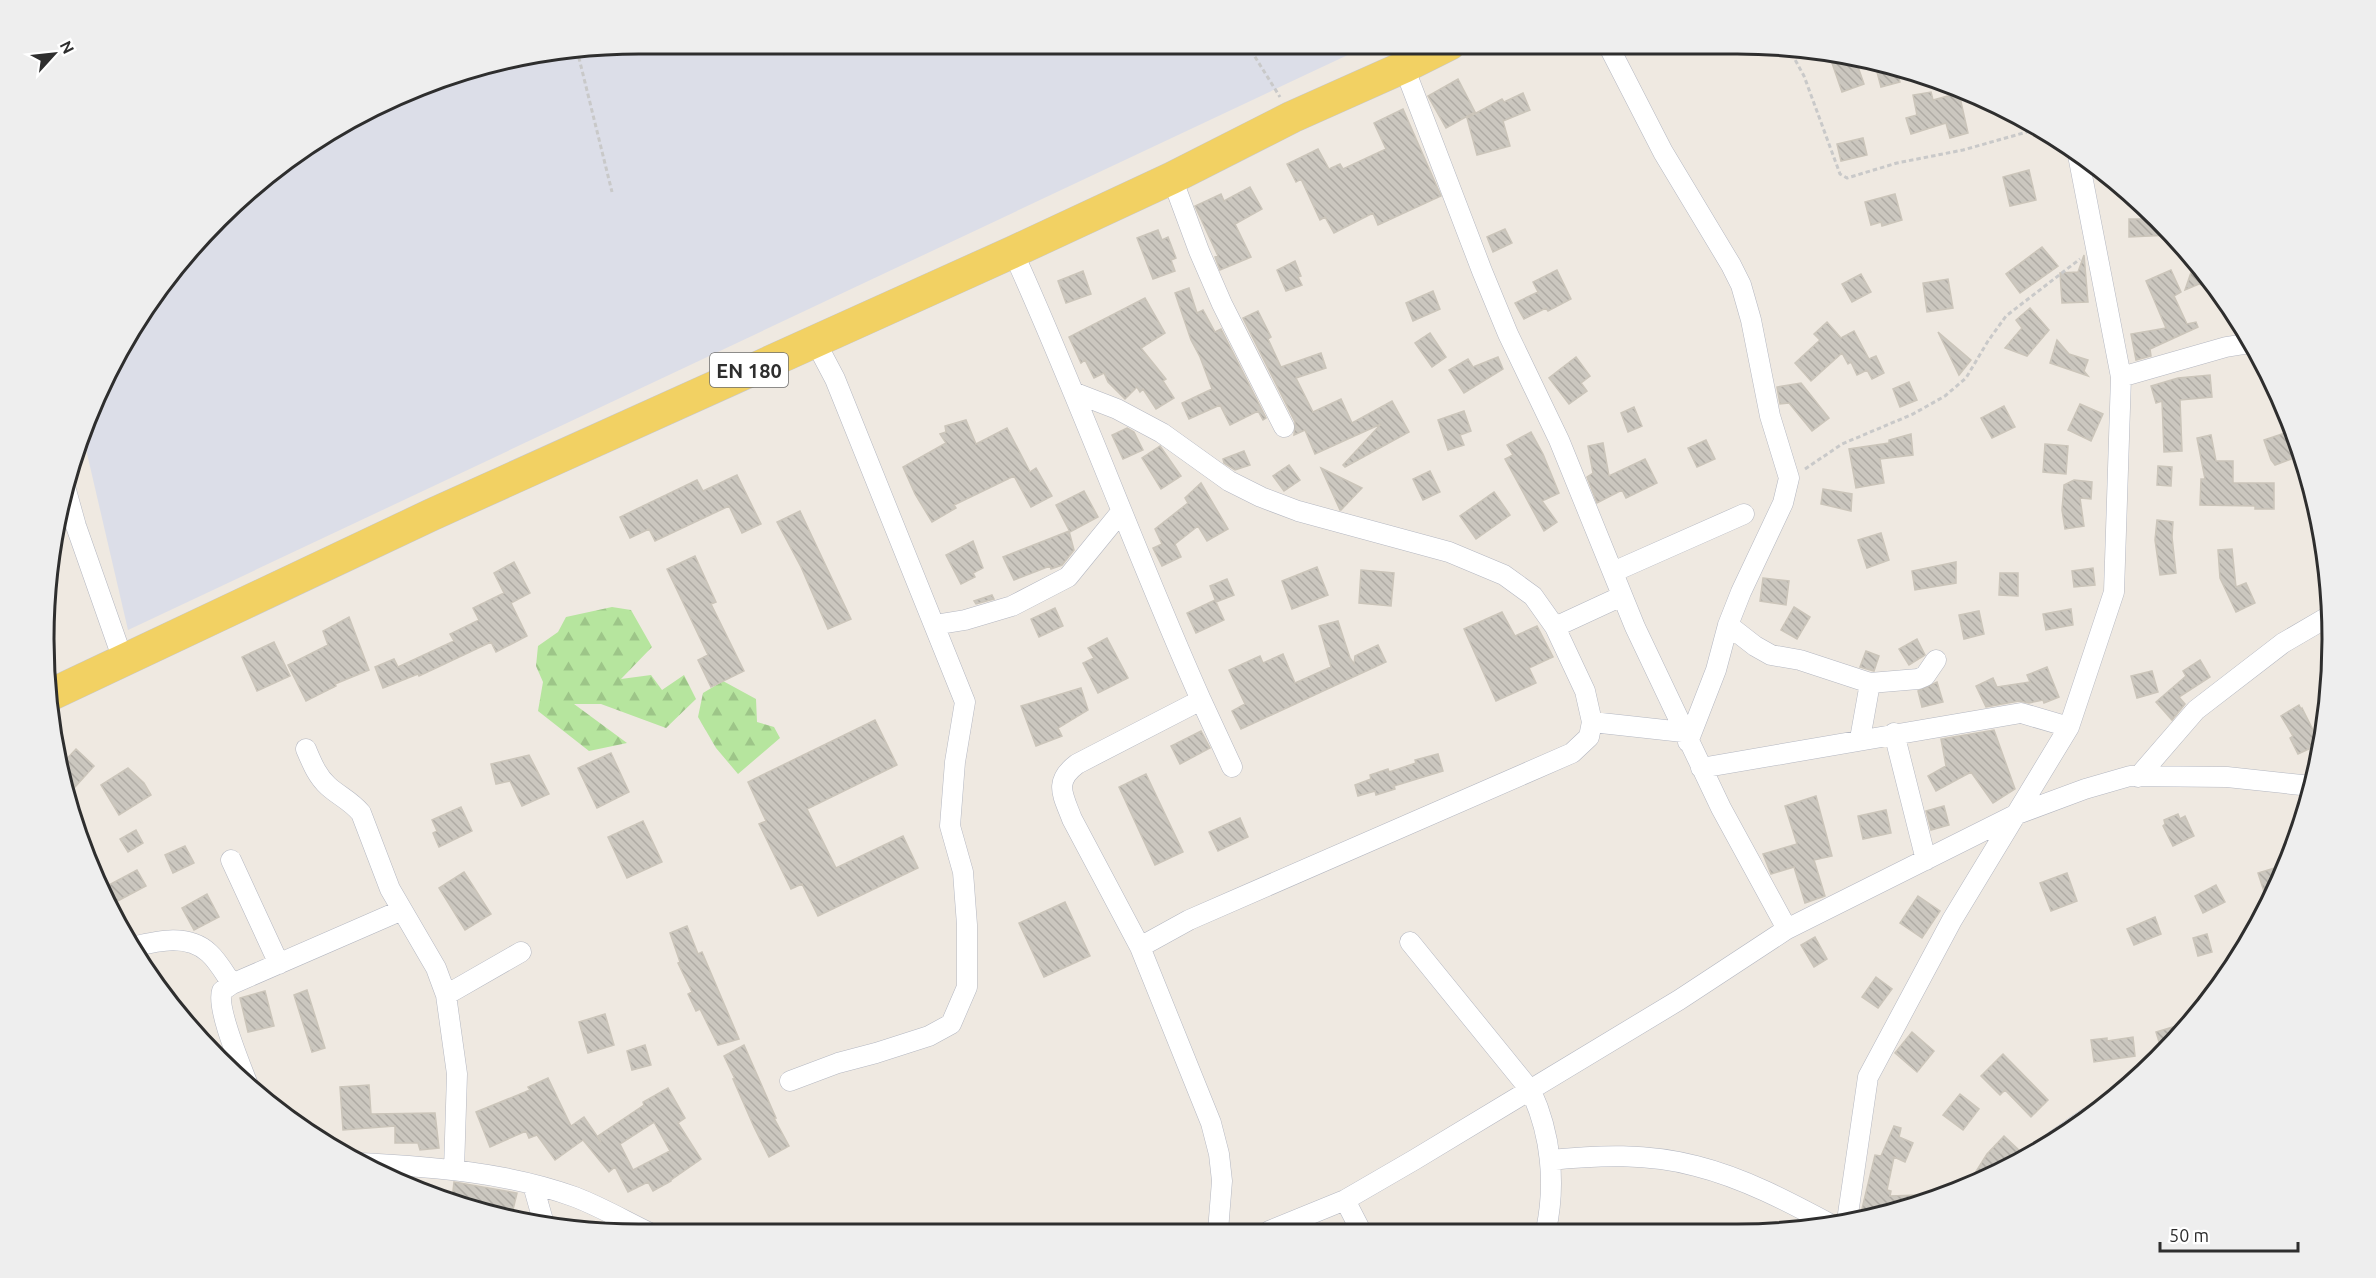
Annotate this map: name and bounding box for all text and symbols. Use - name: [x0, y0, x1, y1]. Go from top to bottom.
- north arrow: [24, 24, 84, 84]
- text: N: [57, 38, 78, 57]
- road number: EN 180: [710, 353, 788, 387]
- scale bar: [2160, 1215, 2298, 1253]
- text: 50 m: [2169, 1225, 2209, 1245]

